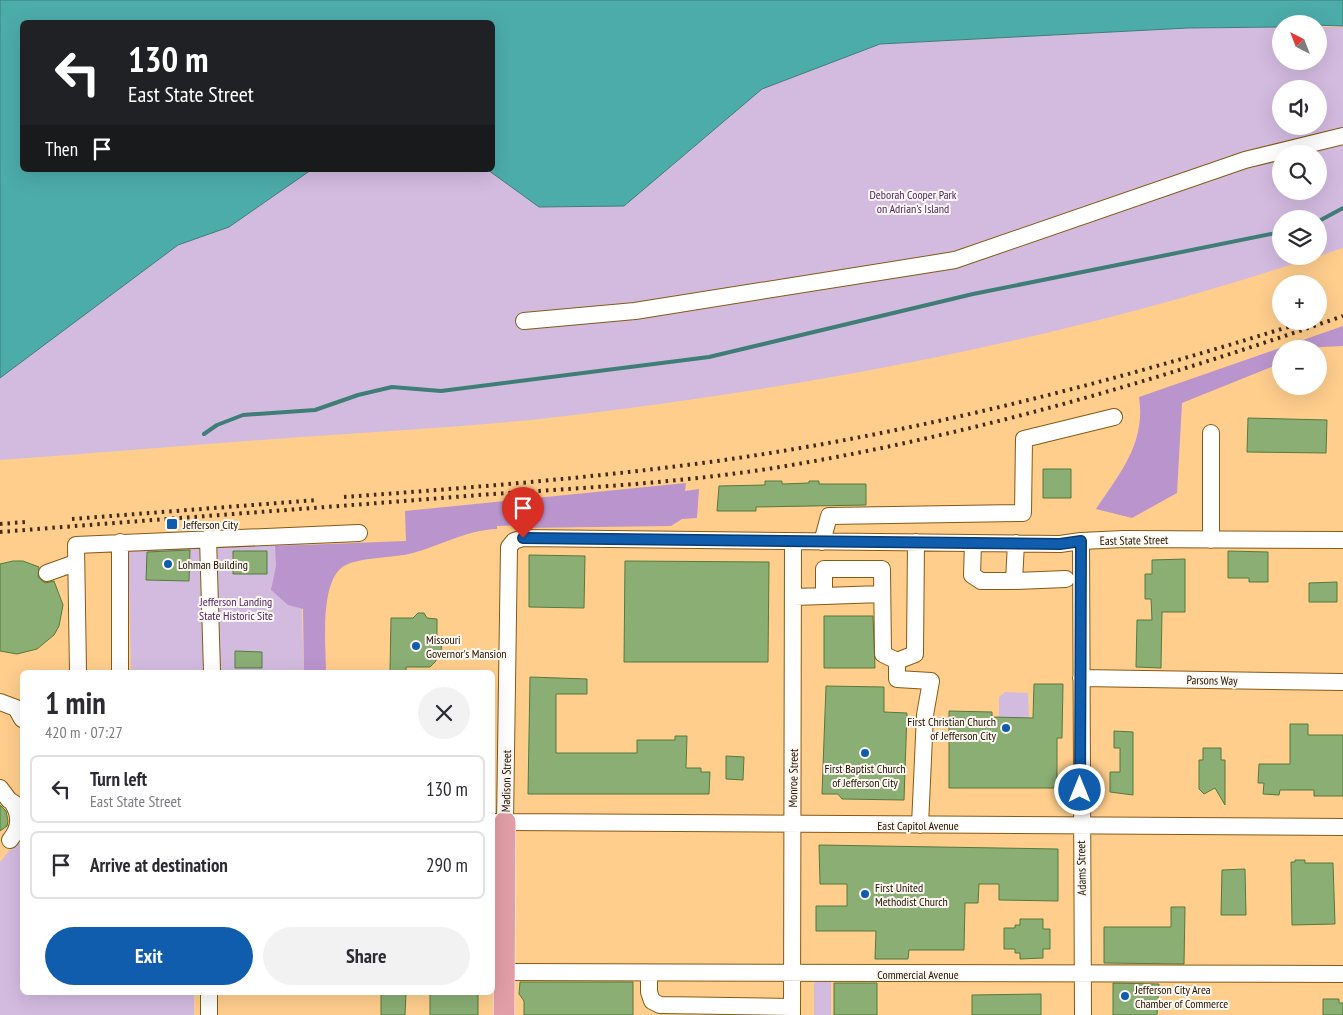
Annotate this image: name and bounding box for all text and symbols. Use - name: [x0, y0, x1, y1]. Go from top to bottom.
- north arrow: [1272, 15, 1328, 70]
- map controls: [1272, 15, 1327, 395]
- text: 130 m: [128, 36, 209, 82]
- icon: left: [45, 40, 110, 105]
- text: East State Street: [128, 80, 254, 108]
- button: sound: [1272, 80, 1327, 135]
- icon: arrive: [88, 135, 116, 163]
- text: Then: [45, 137, 78, 161]
- button: search: [1272, 145, 1327, 200]
- park label: Deborah Cooper Park on Adrian's Island: [870, 187, 957, 216]
- button: layers: [1272, 210, 1327, 265]
- button: +: [1272, 275, 1327, 330]
- button: −: [1272, 340, 1327, 395]
- pin: [502, 487, 544, 538]
- icon: arrive: [509, 494, 537, 522]
- marker: Jefferson City: [165, 517, 179, 531]
- place label: Jefferson City: [182, 517, 239, 532]
- street label: East State Street: [1100, 532, 1169, 548]
- place label: Lohman Building: [178, 557, 248, 572]
- marker: Lohman Building: [162, 558, 174, 570]
- park label: Jefferson Landing State Historic Site: [199, 594, 273, 623]
- place label: Missouri Governor's Mansion: [426, 632, 507, 661]
- marker: Missouri Governor's Mansion: [410, 640, 422, 652]
- street label: Parsons Way: [1186, 672, 1238, 688]
- text: 1 min: [45, 683, 106, 722]
- button: close: [418, 687, 470, 739]
- place label: First Christian Church of Jefferson City: [907, 714, 996, 743]
- text: 420 m · 07:27: [45, 722, 123, 742]
- marker: First Christian Church of Jefferson City: [1000, 722, 1012, 734]
- marker: First Baptist Church of Jefferson City: [859, 747, 871, 759]
- street label: Monroe Street: [785, 748, 801, 808]
- street label: Madison Street: [498, 749, 514, 812]
- place label: First Baptist Church of Jefferson City: [824, 761, 906, 790]
- position arrow: [1053, 763, 1105, 815]
- text: Turn left: [90, 767, 147, 791]
- icon: left: [47, 775, 75, 803]
- text: 130 m: [426, 777, 468, 801]
- text: East State Street: [90, 791, 182, 811]
- street label: East Capitol Avenue: [877, 818, 959, 833]
- street label: Adams Street: [1073, 840, 1089, 896]
- icon: arrive: [47, 851, 75, 879]
- text: Arrive at destination: [90, 853, 228, 877]
- text: 290 m: [426, 853, 468, 877]
- place label: First United Methodist Church: [875, 880, 948, 909]
- marker: First United Methodist Church: [859, 888, 871, 900]
- button: Exit: [45, 927, 253, 985]
- button: Share: [263, 927, 470, 985]
- street label: Commercial Avenue: [877, 967, 959, 982]
- place label: Jefferson City Area Chamber of Commerce: [1134, 982, 1228, 1011]
- marker: Jefferson City Area Chamber of Commerce: [1119, 990, 1131, 1002]

